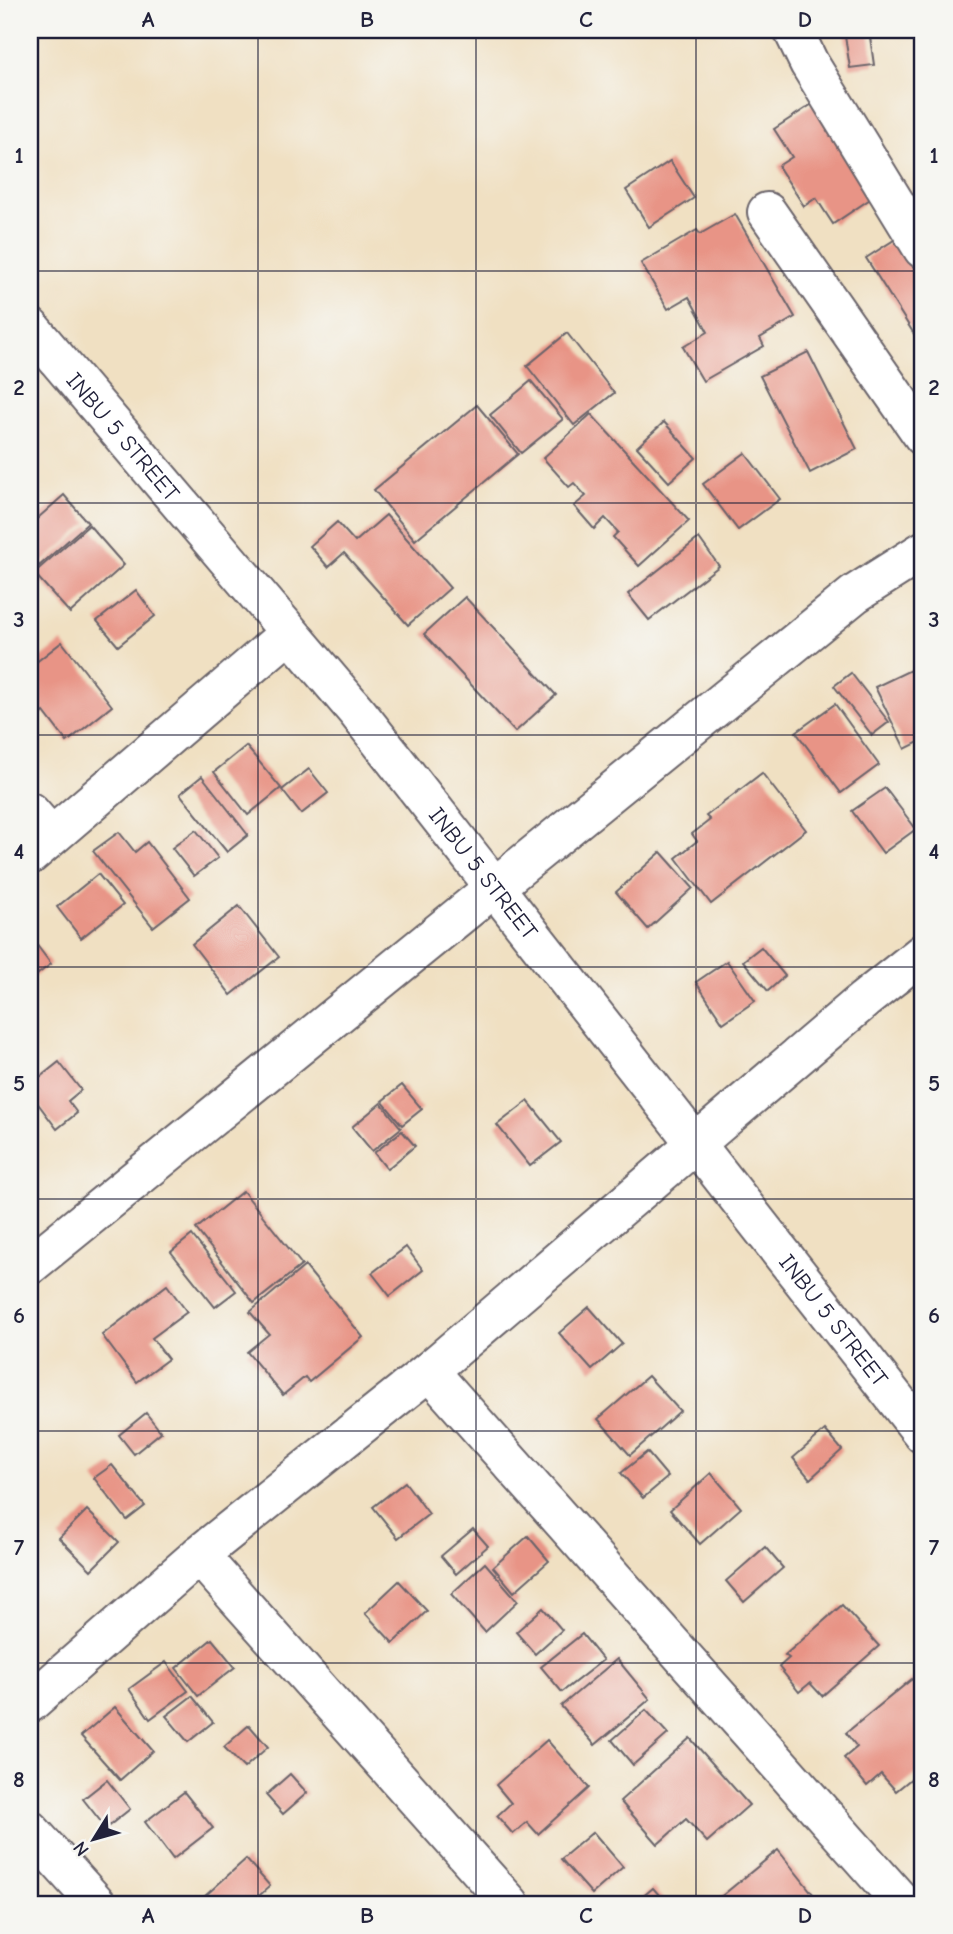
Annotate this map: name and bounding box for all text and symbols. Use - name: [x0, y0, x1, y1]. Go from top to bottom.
- text: A: [142, 6, 155, 33]
- text: B: [360, 6, 374, 33]
- text: C: [579, 6, 593, 33]
- text: D: [798, 6, 812, 33]
- text: 1: [14, 142, 24, 169]
- text: 1: [929, 142, 939, 169]
- street label: INBU 5 STREET: [61, 367, 185, 507]
- text: 2: [13, 374, 25, 401]
- text: 2: [928, 374, 940, 401]
- text: 3: [13, 606, 25, 633]
- text: 3: [928, 606, 940, 633]
- street label: INBU 5 STREET: [423, 802, 543, 945]
- text: 4: [14, 838, 25, 865]
- text: 4: [929, 838, 940, 865]
- text: 5: [13, 1070, 25, 1097]
- text: 5: [928, 1070, 940, 1097]
- street label: INBU 5 STREET: [773, 1249, 894, 1392]
- text: 6: [13, 1302, 25, 1329]
- text: 6: [928, 1302, 940, 1329]
- text: 7: [14, 1534, 25, 1561]
- text: 7: [929, 1534, 940, 1561]
- text: 8: [13, 1766, 25, 1793]
- text: 8: [928, 1766, 940, 1793]
- north arrow: [60, 1804, 130, 1874]
- text: N: [69, 1837, 94, 1860]
- text: A: [142, 1902, 155, 1929]
- text: B: [360, 1902, 374, 1929]
- text: C: [579, 1902, 593, 1929]
- text: D: [798, 1902, 812, 1929]

